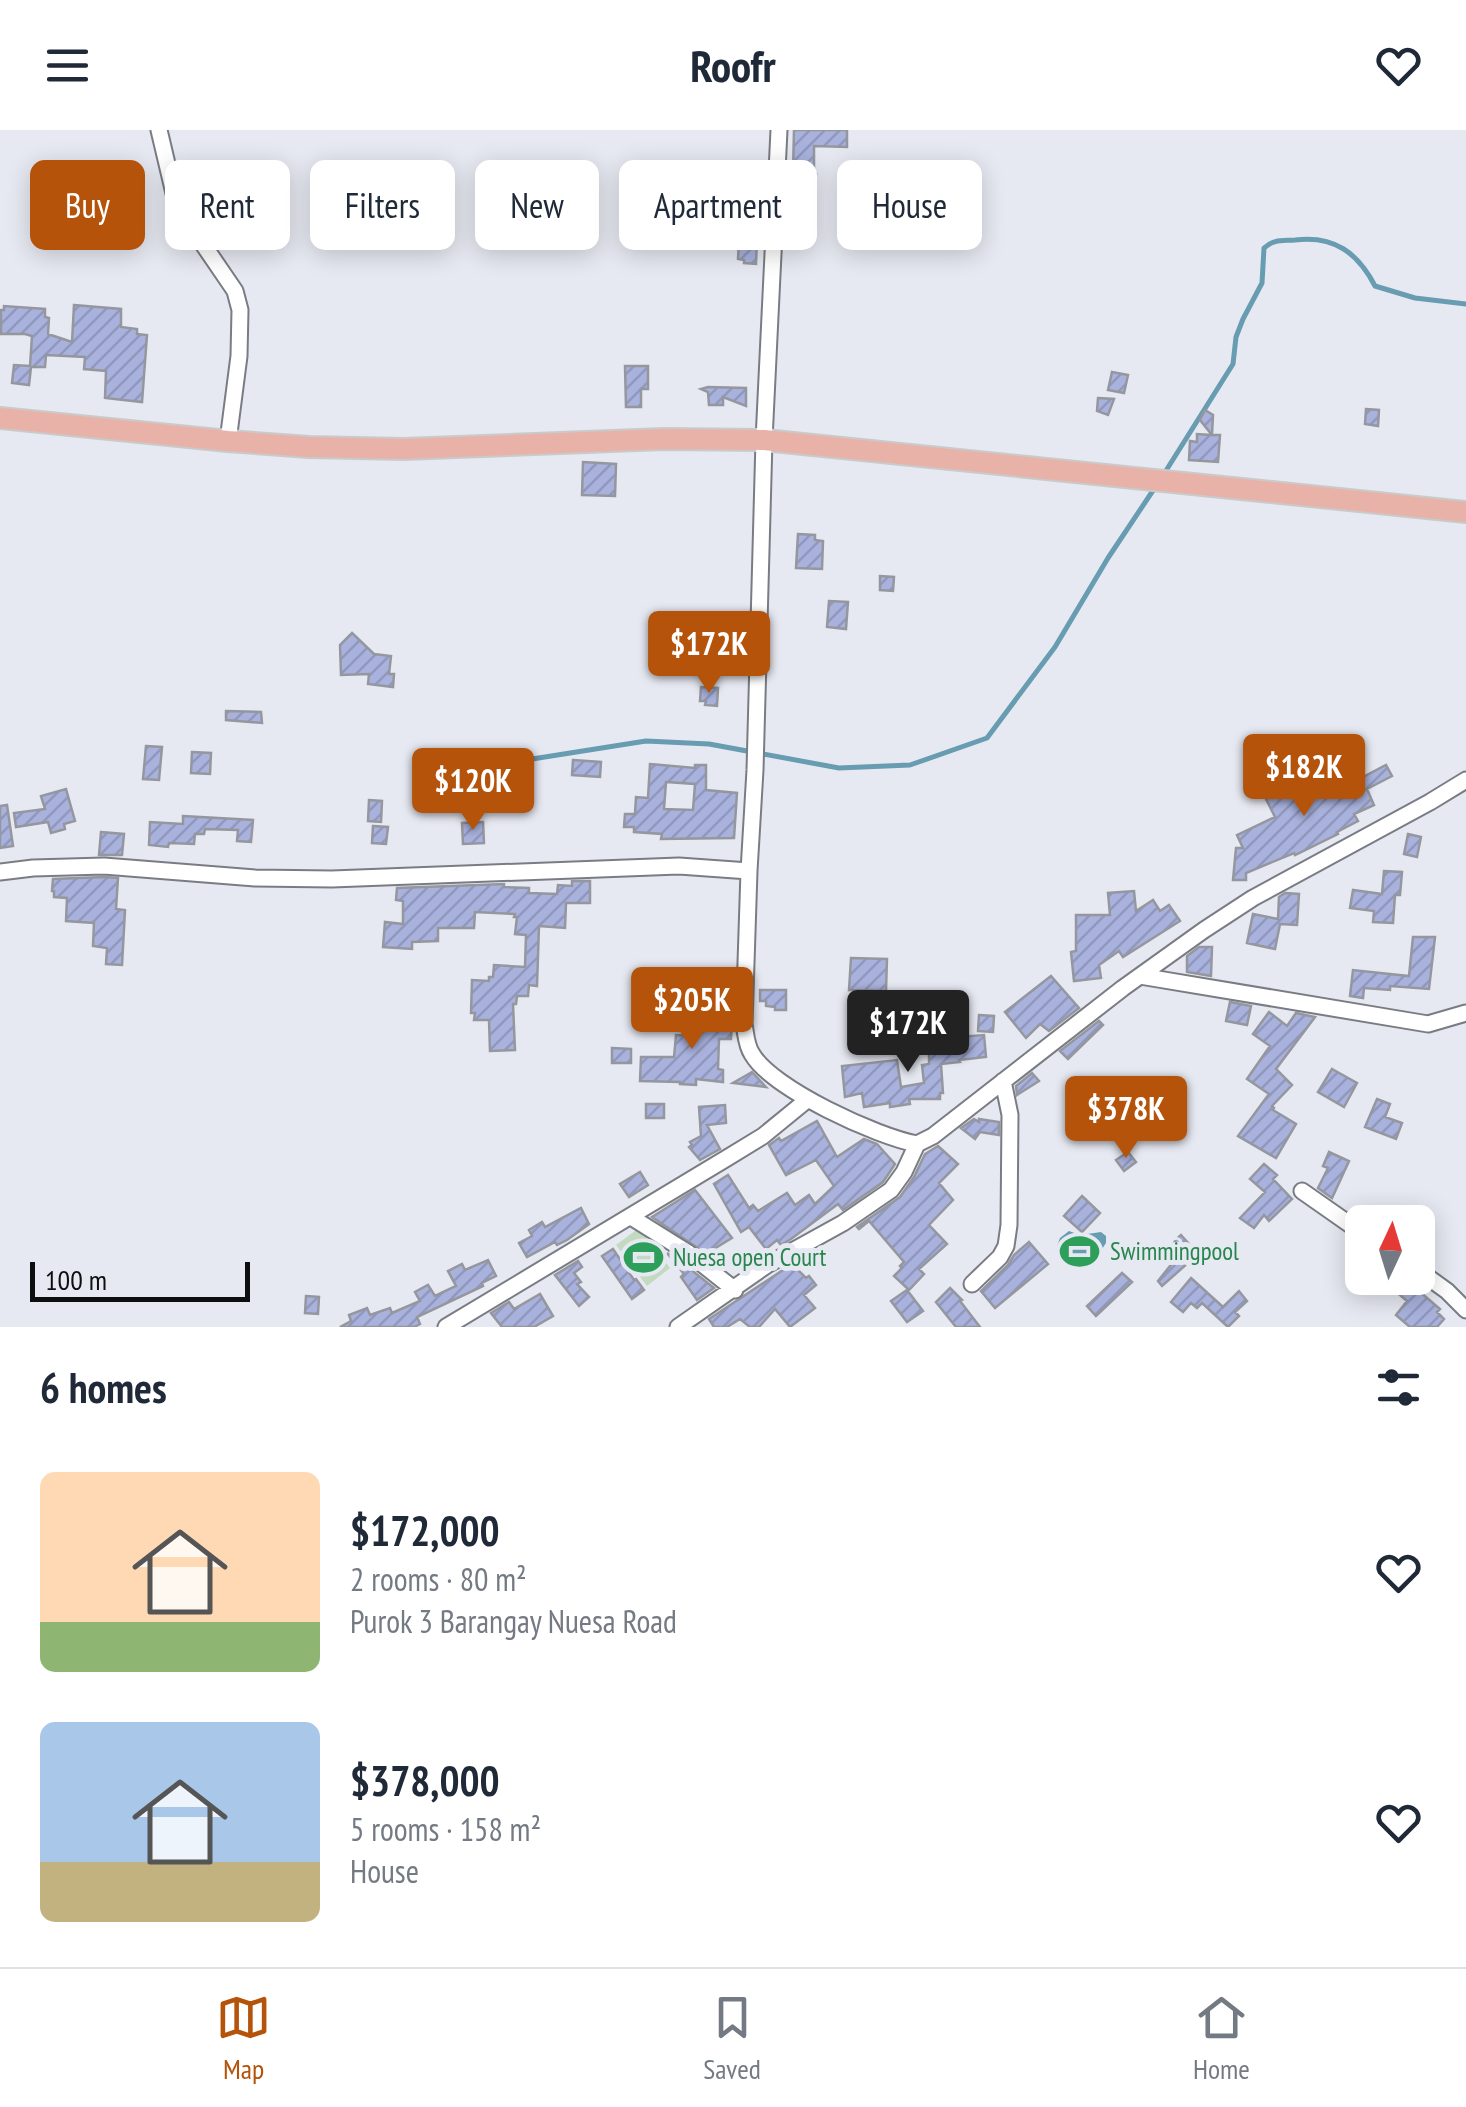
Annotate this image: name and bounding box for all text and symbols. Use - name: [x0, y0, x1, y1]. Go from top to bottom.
- text: Roofr: [690, 36, 776, 94]
- icon: menu: [40, 38, 95, 93]
- icon: heart: [1371, 38, 1426, 93]
- chip: Buy: [30, 160, 145, 250]
- chip: Rent: [165, 160, 290, 250]
- chip: Filters: [310, 160, 455, 250]
- chip: New: [475, 160, 599, 250]
- chip: Apartment: [619, 160, 817, 250]
- chip: House: [837, 160, 982, 250]
- pin: $172K: [639, 611, 779, 696]
- text: $172K: [670, 622, 748, 664]
- pin: $182K: [1234, 734, 1374, 819]
- text: $182K: [1265, 745, 1343, 787]
- pin: $120K: [403, 748, 543, 833]
- text: $120K: [434, 759, 512, 801]
- pin: $205K: [622, 967, 762, 1052]
- text: $205K: [653, 978, 731, 1020]
- pin: $172K: [838, 990, 978, 1075]
- text: $172K: [869, 1001, 947, 1043]
- pin: $378K: [1056, 1076, 1196, 1161]
- text: $378K: [1087, 1087, 1165, 1129]
- north arrow: [1345, 1205, 1435, 1295]
- map controls: [1345, 1205, 1435, 1295]
- sports icon: Swimmingpool: [1059, 1230, 1101, 1272]
- place label: Swimmingpool: [1110, 1235, 1239, 1267]
- sports icon: Nuesa open Court: [622, 1236, 664, 1278]
- place label: Nuesa open Court: [673, 1241, 827, 1273]
- scale bar: [30, 1257, 250, 1302]
- text: 100 m: [45, 1261, 107, 1298]
- text: 6 homes: [40, 1360, 167, 1415]
- icon: filters: [1371, 1360, 1426, 1415]
- text: $172,000: [350, 1503, 500, 1558]
- icon: home: [120, 1512, 240, 1632]
- icon: heart: [1371, 1545, 1426, 1600]
- text: 2 rooms · 80 m²: [350, 1558, 527, 1600]
- text: Purok 3 Barangay Nuesa Road: [350, 1600, 677, 1642]
- text: $378,000: [350, 1753, 500, 1808]
- icon: home: [120, 1762, 240, 1882]
- icon: heart: [1371, 1795, 1426, 1850]
- text: 5 rooms · 158 m²: [350, 1808, 541, 1850]
- text: House: [350, 1850, 419, 1892]
- tab: Map: [216, 1990, 271, 2087]
- tab: Saved: [703, 1990, 761, 2087]
- tab: Home: [1193, 1990, 1250, 2087]

